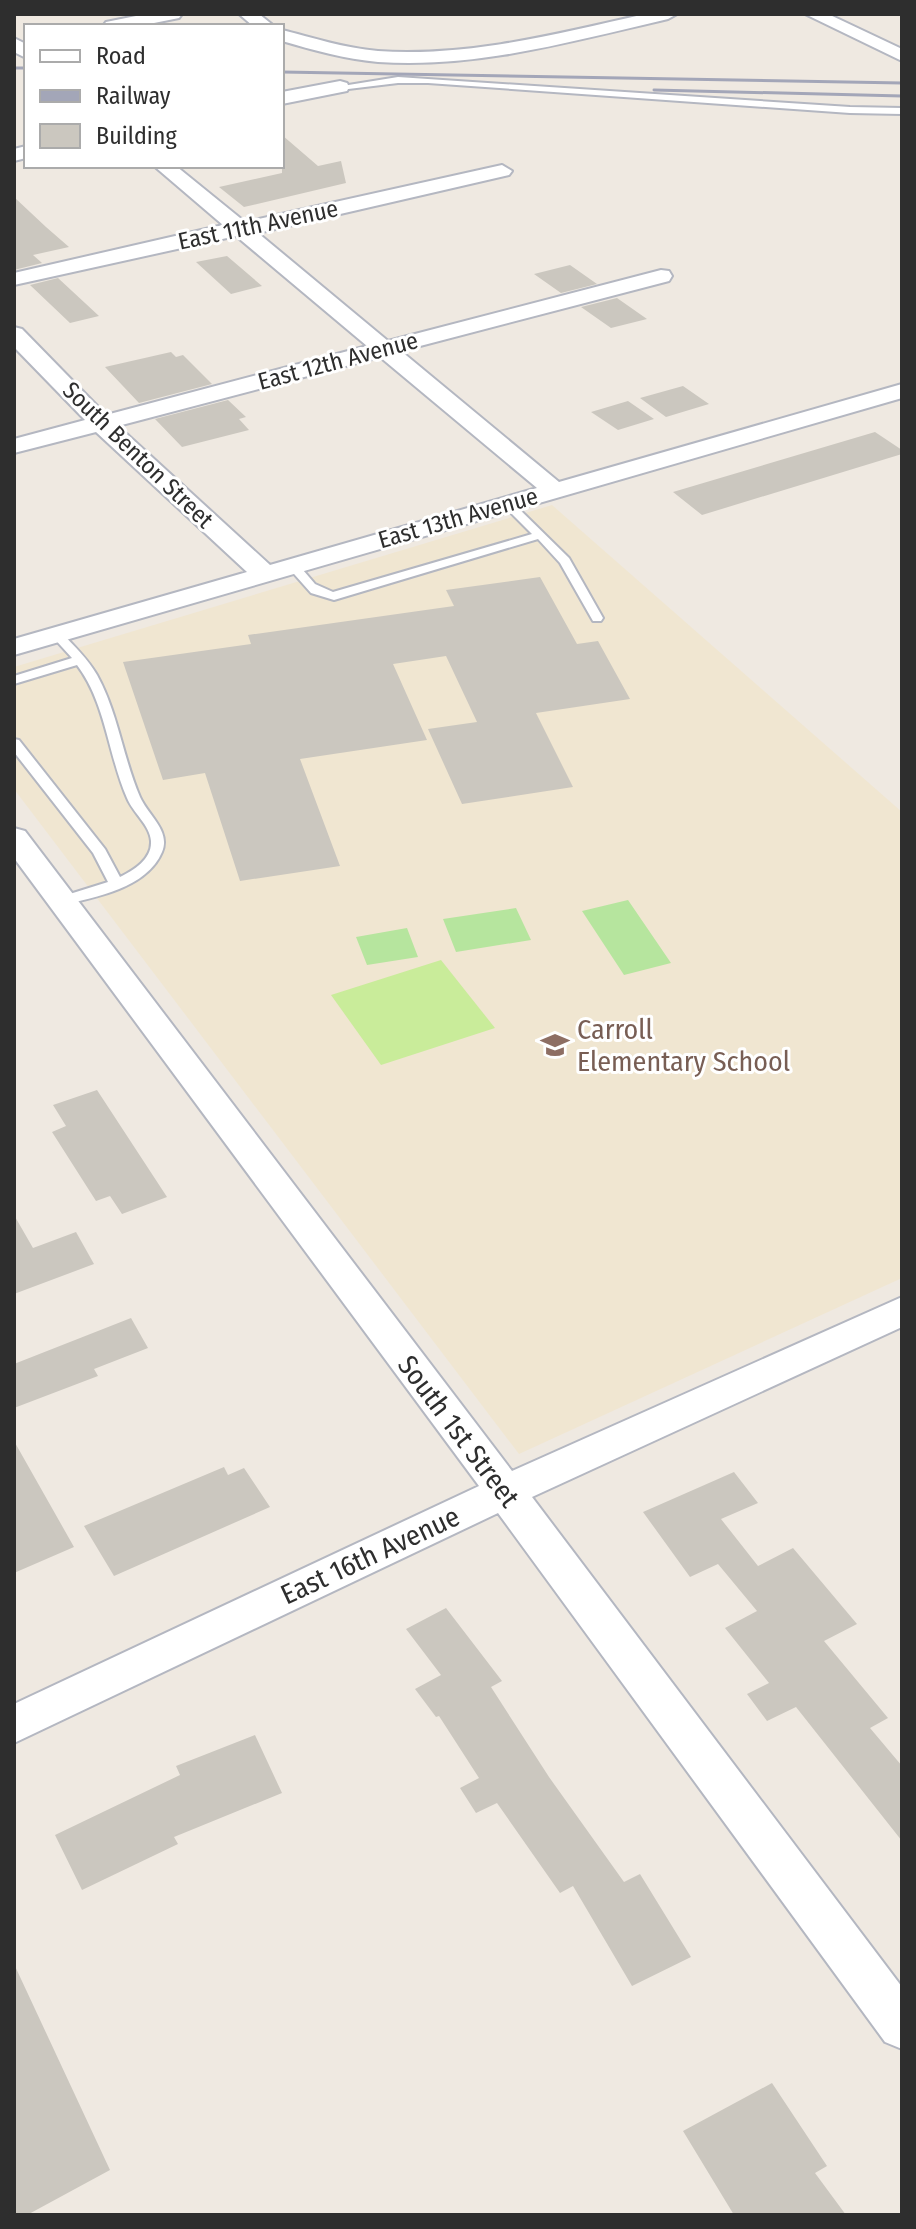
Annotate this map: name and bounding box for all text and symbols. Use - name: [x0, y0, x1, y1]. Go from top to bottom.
- legend: [24, 24, 284, 168]
- text: Road: [96, 42, 146, 70]
- text: Railway: [96, 82, 171, 110]
- text: Building: [96, 122, 178, 150]
- street label: East 11th Avenue: [175, 194, 341, 256]
- street label: East 12th Avenue: [255, 326, 421, 396]
- street label: South Benton Street: [57, 376, 219, 534]
- street label: East 13th Avenue: [375, 482, 541, 554]
- place label: Carroll Elementary School: [577, 1013, 790, 1078]
- school or university icon: Carroll Elementary School: [540, 1030, 570, 1060]
- street label: South 1st Street: [391, 1349, 527, 1514]
- street label: East 16th Avenue: [276, 1500, 465, 1611]

